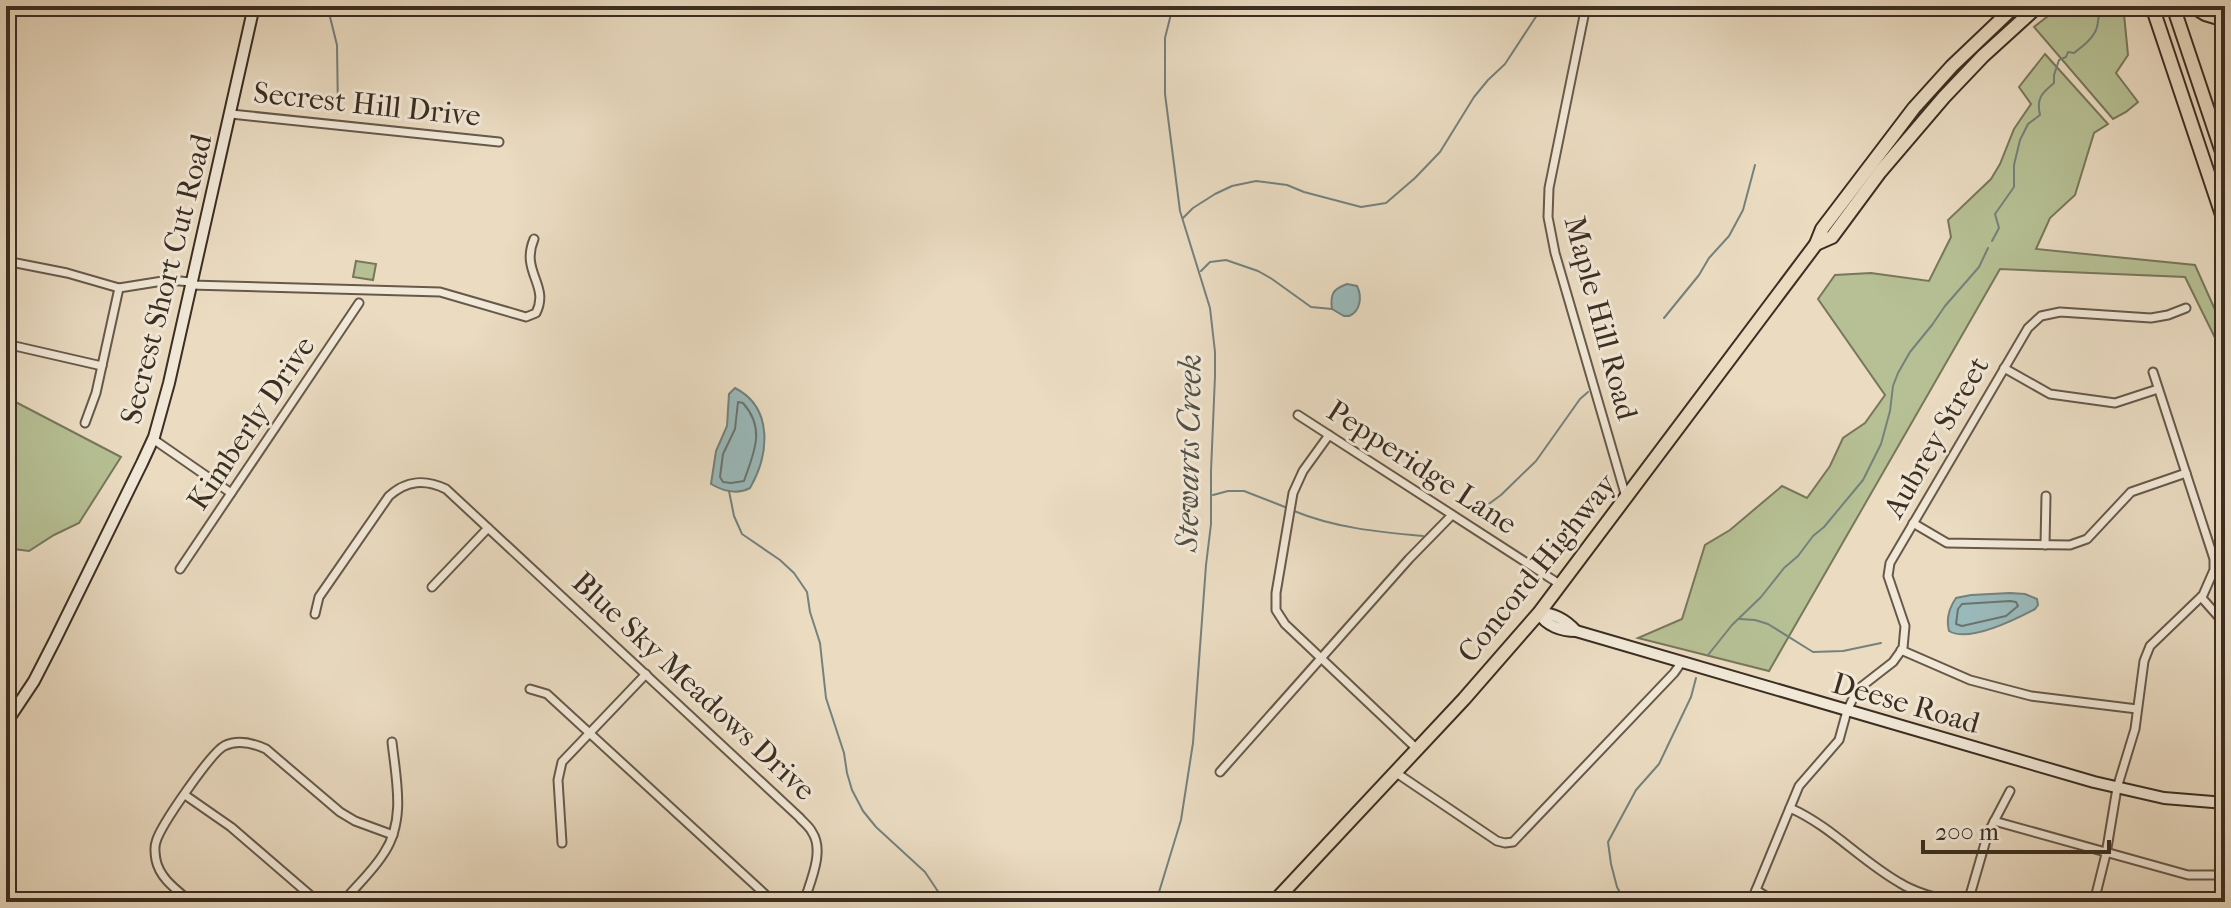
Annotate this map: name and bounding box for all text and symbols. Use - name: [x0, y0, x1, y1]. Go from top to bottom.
- street label: Secrest Hill Drive: [252, 75, 482, 134]
- street label: Secrest Short Cut Road: [114, 130, 220, 428]
- street label: Maple Hill Road: [1557, 213, 1645, 424]
- street label: Kimberly Drive: [180, 330, 322, 517]
- street label: Aubrey Street: [1876, 350, 1997, 525]
- water label: Stewarts Creek: [1168, 354, 1209, 553]
- street label: Pepperidge Lane: [1320, 393, 1523, 542]
- street label: Concord Highway: [1451, 466, 1625, 669]
- street label: Blue Sky Meadows Drive: [565, 565, 822, 808]
- street label: Deese Road: [1828, 666, 1984, 741]
- scale bar: [1923, 804, 2109, 854]
- text: 200 m: [1935, 818, 1999, 846]

